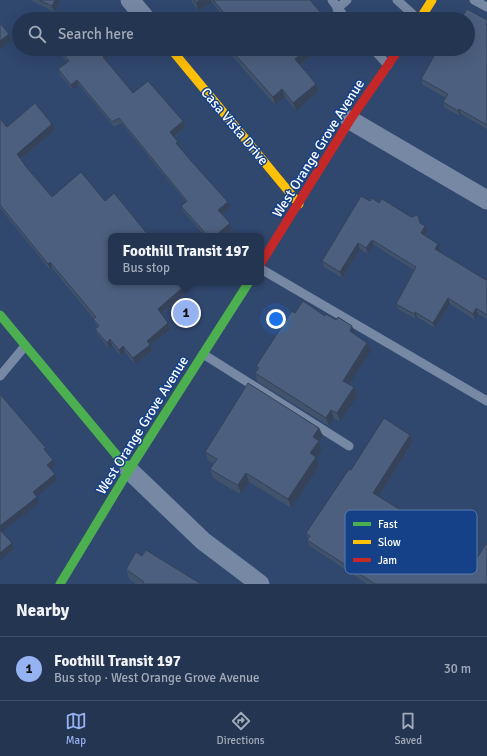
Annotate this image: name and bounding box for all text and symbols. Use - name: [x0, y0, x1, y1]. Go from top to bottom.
- search box: [12, 12, 475, 56]
- icon: search: [26, 23, 48, 45]
- text: Search here: [58, 25, 134, 43]
- street label: West Orange Grove Avenue: [269, 76, 368, 221]
- street label: Casa Vista Drive: [197, 84, 272, 169]
- popup: [108, 233, 264, 285]
- text: Foothill Transit 197: [123, 242, 249, 260]
- text: Bus stop: [123, 260, 170, 276]
- pin: 1: [173, 298, 199, 328]
- your location: [266, 309, 286, 329]
- street label: West Orange Grove Avenue: [93, 353, 192, 498]
- legend: [345, 510, 477, 574]
- text: Fast: [378, 518, 398, 531]
- text: Slow: [378, 536, 401, 549]
- text: Jam: [378, 554, 397, 567]
- text: Nearby: [16, 600, 69, 621]
- text: Foothill Transit 197: [54, 652, 181, 670]
- text: 1: [25, 661, 33, 677]
- text: 30 m: [444, 661, 471, 677]
- text: Bus stop · West Orange Grove Avenue: [54, 670, 260, 686]
- tab: Map: [65, 710, 87, 747]
- tab: Directions: [217, 710, 265, 747]
- tab: Saved: [394, 710, 422, 747]

